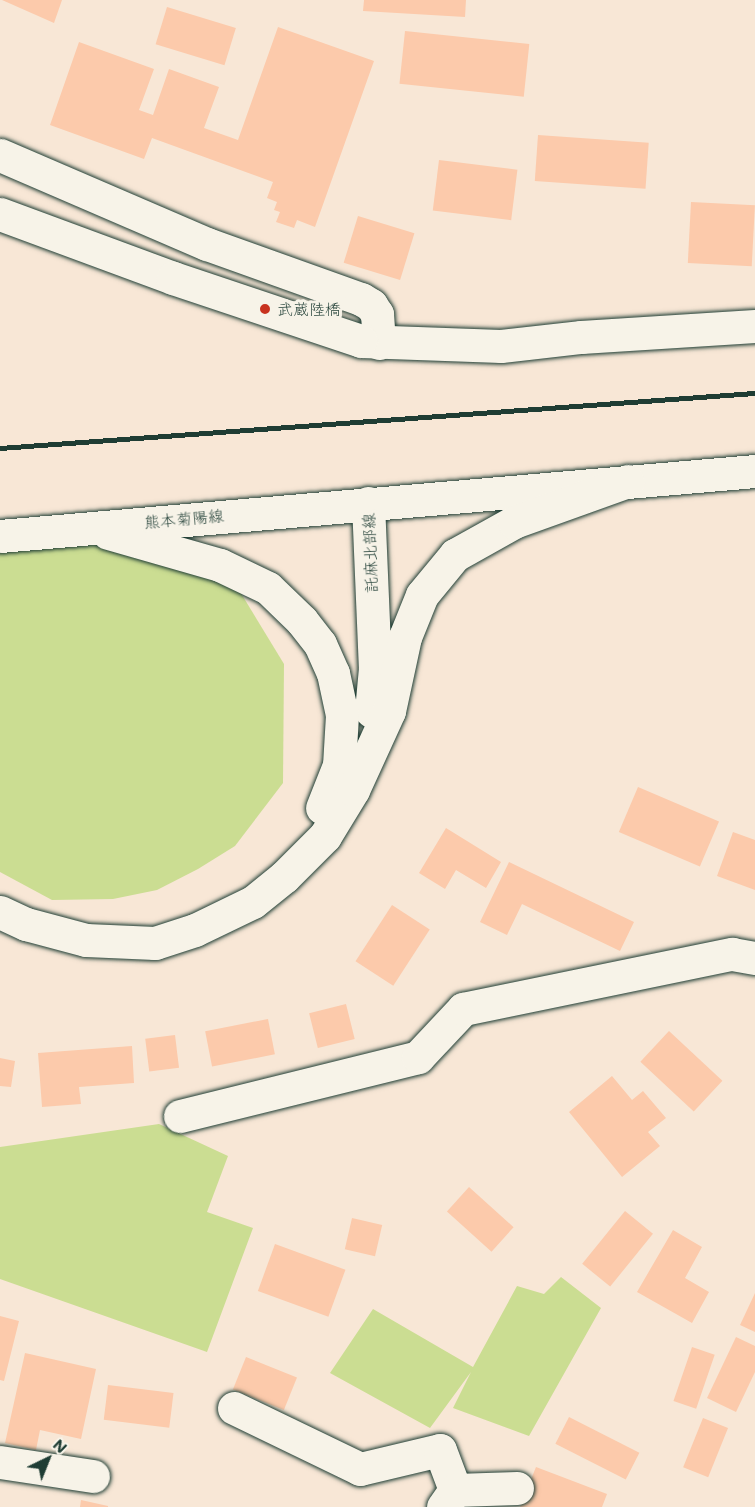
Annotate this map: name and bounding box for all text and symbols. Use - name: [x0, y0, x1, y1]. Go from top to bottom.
- place label: 武蔵陸橋: [277, 299, 341, 319]
- marker: 武蔵陸橋: [258, 302, 272, 316]
- street label: 熊本菊陽線: [143, 506, 225, 532]
- street label: 託麻北部線: [359, 513, 381, 593]
- north arrow: [18, 1429, 78, 1489]
- text: N: [49, 1434, 72, 1457]

